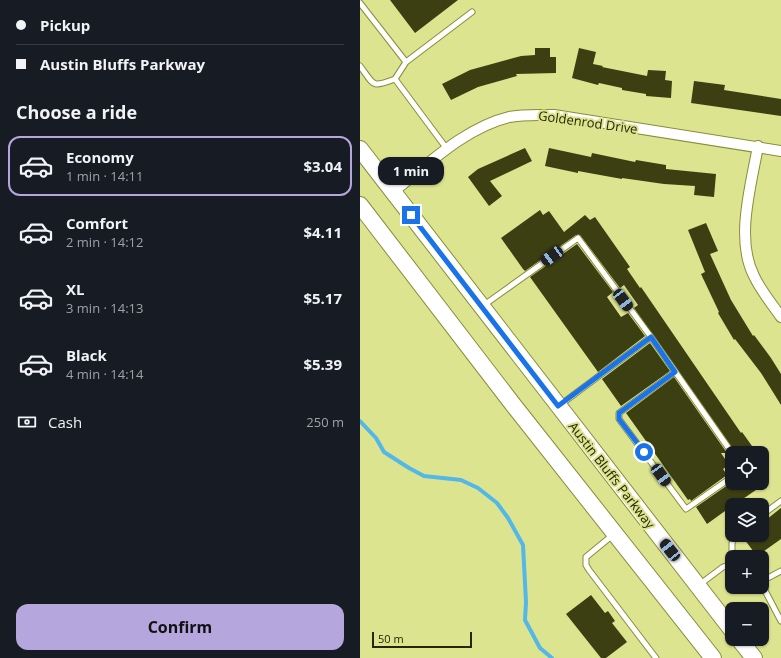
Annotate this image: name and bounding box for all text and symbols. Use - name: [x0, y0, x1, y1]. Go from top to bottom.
- text: Pickup: [40, 15, 90, 35]
- text: Austin Bluffs Parkway: [40, 54, 205, 74]
- text: Choose a ride: [16, 100, 137, 124]
- street label: Goldenrod Drive: [537, 106, 639, 138]
- text: Economy: [66, 147, 134, 167]
- icon: car: [18, 148, 54, 184]
- text: $3.04: [303, 156, 342, 176]
- callout: 1 min: [378, 157, 444, 185]
- text: 1 min: [393, 162, 429, 180]
- text: 1 min · 14:11: [66, 167, 143, 185]
- route end: [402, 206, 420, 224]
- text: Comfort: [66, 213, 128, 233]
- icon: car: [18, 214, 54, 250]
- text: $4.11: [303, 222, 342, 242]
- text: 2 min · 14:12: [66, 233, 143, 251]
- car: [539, 244, 565, 268]
- text: XL: [66, 279, 84, 299]
- icon: car: [18, 280, 54, 316]
- car: [611, 287, 635, 313]
- text: $5.17: [303, 288, 342, 308]
- text: 3 min · 14:13: [66, 299, 143, 317]
- text: Black: [66, 345, 107, 365]
- icon: car: [18, 346, 54, 382]
- text: $5.39: [303, 354, 342, 374]
- text: 4 min · 14:14: [66, 365, 143, 383]
- icon: cash: [16, 411, 38, 433]
- text: Cash: [48, 412, 82, 432]
- text: 250 m: [306, 413, 344, 431]
- street label: Austin Bluffs Parkway: [565, 418, 660, 532]
- route start: [635, 443, 653, 461]
- map controls: [725, 446, 769, 646]
- button: locate: [725, 446, 769, 490]
- car: [649, 462, 673, 488]
- button: layers: [725, 498, 769, 542]
- car: [658, 537, 682, 563]
- button: +: [725, 550, 769, 594]
- button: −: [725, 602, 769, 646]
- button: Confirm: [16, 604, 344, 650]
- scale bar: [372, 630, 472, 649]
- text: 50 m: [378, 631, 404, 646]

